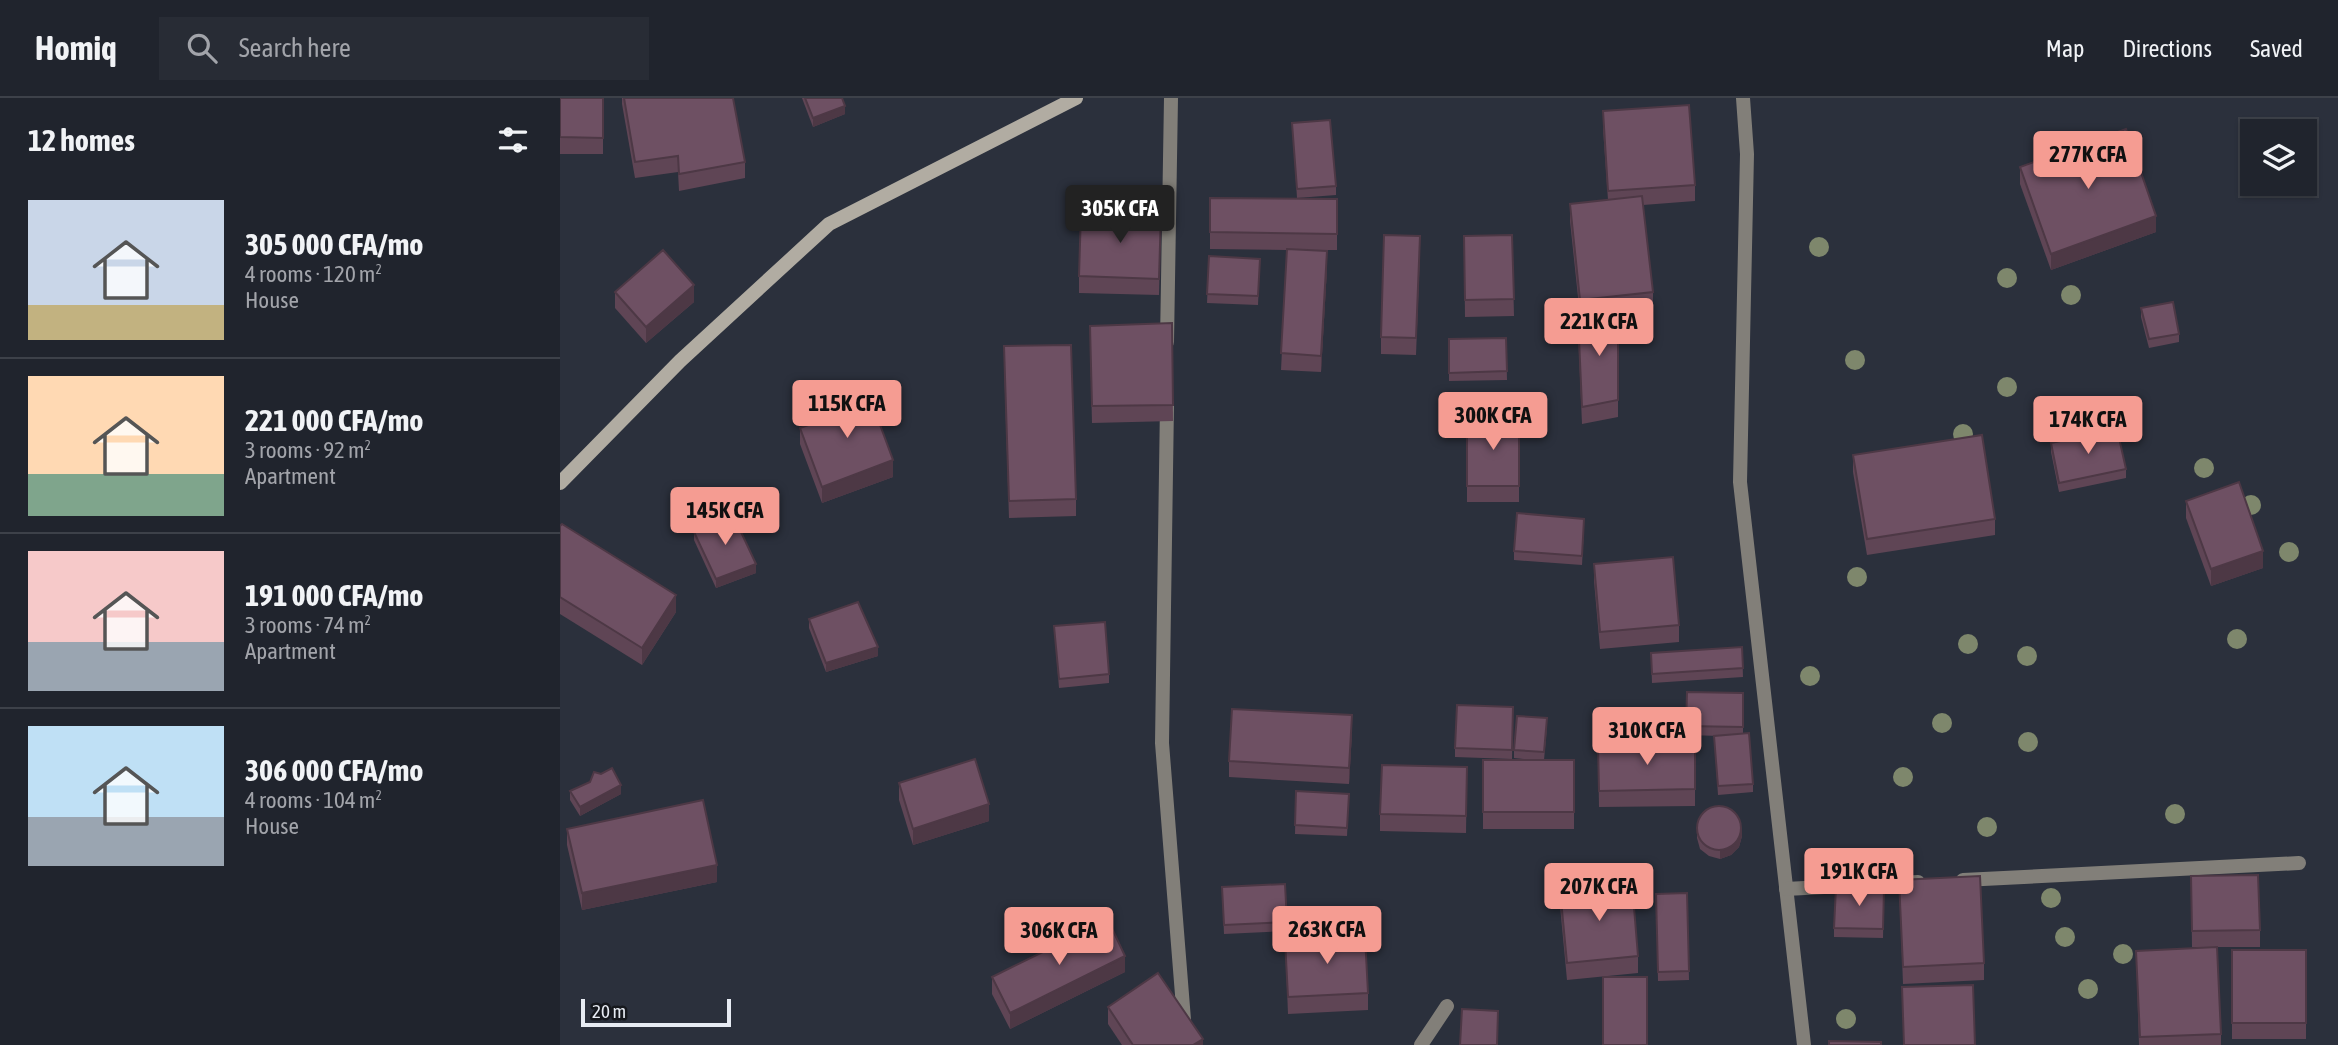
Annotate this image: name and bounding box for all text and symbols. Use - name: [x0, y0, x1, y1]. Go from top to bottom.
- search box: [159, 17, 649, 80]
- text: Homiq: [35, 29, 117, 67]
- icon: search: [183, 29, 221, 67]
- text: Search here: [239, 33, 351, 63]
- text: Map: [2046, 35, 2084, 62]
- text: Directions: [2122, 35, 2212, 62]
- text: Saved: [2250, 35, 2303, 62]
- map controls: [2240, 119, 2317, 196]
- button: layers: [2240, 119, 2317, 196]
- icon: filters: [494, 121, 532, 159]
- text: 12 homes: [28, 123, 135, 157]
- pin: 277K CFA: [2016, 132, 2160, 191]
- text: 277K CFA: [2049, 141, 2127, 167]
- pin: 305K CFA: [1048, 186, 1192, 245]
- text: 305K CFA: [1081, 195, 1159, 221]
- text: 305 000 CFA/mo: [245, 227, 423, 261]
- icon: home: [84, 228, 168, 312]
- text: 4 rooms · 120 m²: [245, 261, 382, 287]
- text: House: [245, 287, 299, 313]
- pin: 221K CFA: [1527, 299, 1671, 358]
- text: 221K CFA: [1560, 308, 1638, 334]
- pin: 115K CFA: [775, 380, 919, 440]
- text: 115K CFA: [808, 390, 886, 416]
- pin: 300K CFA: [1421, 392, 1565, 452]
- pin: 174K CFA: [2016, 396, 2160, 456]
- text: 300K CFA: [1454, 402, 1532, 428]
- text: 221 000 CFA/mo: [245, 403, 423, 437]
- icon: home: [84, 404, 168, 488]
- text: 174K CFA: [2049, 406, 2127, 432]
- text: 3 rooms · 92 m²: [245, 437, 371, 463]
- text: Apartment: [245, 463, 336, 489]
- pin: 145K CFA: [653, 488, 797, 547]
- text: 145K CFA: [686, 497, 764, 523]
- text: 191 000 CFA/mo: [245, 578, 423, 612]
- icon: home: [84, 579, 168, 663]
- text: 3 rooms · 74 m²: [245, 612, 371, 638]
- text: Apartment: [245, 638, 336, 664]
- pin: 310K CFA: [1575, 708, 1719, 767]
- text: 310K CFA: [1608, 717, 1686, 743]
- text: 306 000 CFA/mo: [245, 753, 423, 787]
- icon: home: [84, 754, 168, 838]
- text: 4 rooms · 104 m²: [245, 787, 382, 813]
- text: House: [245, 813, 299, 839]
- pin: 191K CFA: [1787, 848, 1931, 908]
- text: 191K CFA: [1820, 858, 1898, 884]
- pin: 207K CFA: [1527, 864, 1671, 923]
- text: 207K CFA: [1560, 873, 1638, 899]
- pin: 263K CFA: [1255, 906, 1399, 966]
- pin: 306K CFA: [987, 908, 1131, 967]
- text: 263K CFA: [1288, 916, 1366, 942]
- text: 306K CFA: [1020, 917, 1098, 943]
- scale bar: [581, 996, 732, 1028]
- text: 20 m: [592, 1000, 626, 1022]

